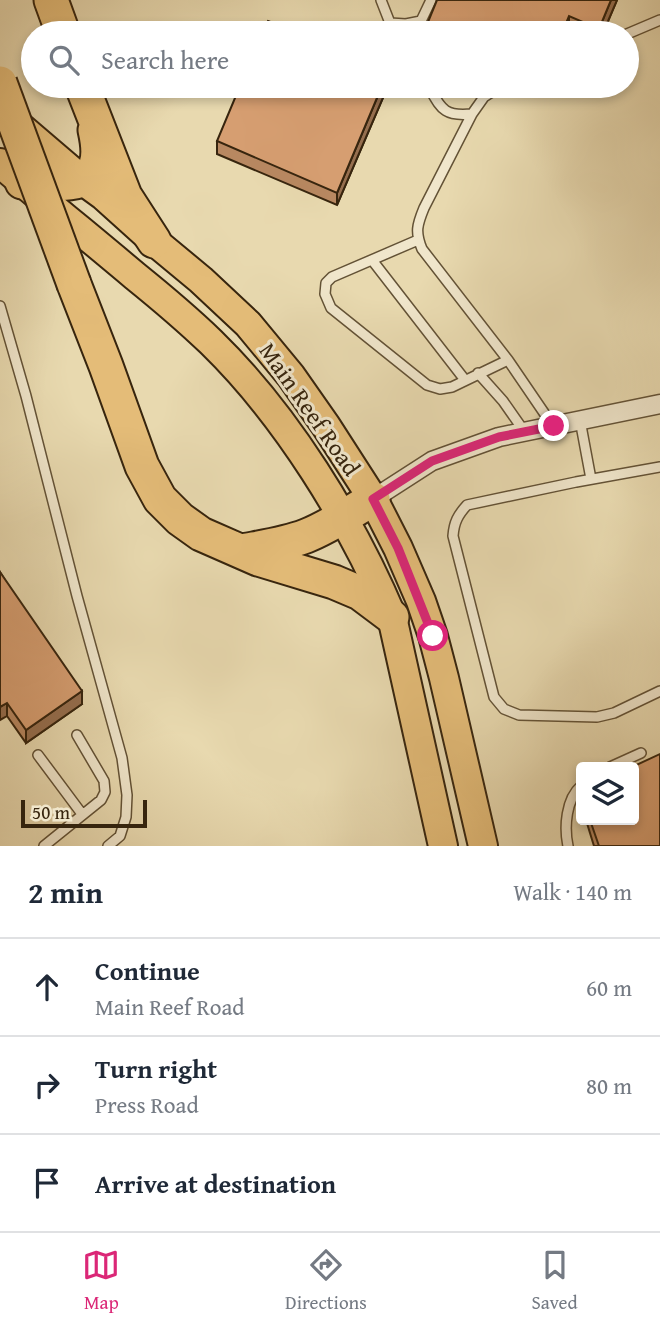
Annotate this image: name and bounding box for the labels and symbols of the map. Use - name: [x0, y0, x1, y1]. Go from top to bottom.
- street label: Main Reef Road: [251, 335, 369, 483]
- route end: [538, 410, 569, 441]
- route start: [417, 620, 448, 651]
- scale bar: [21, 797, 147, 829]

